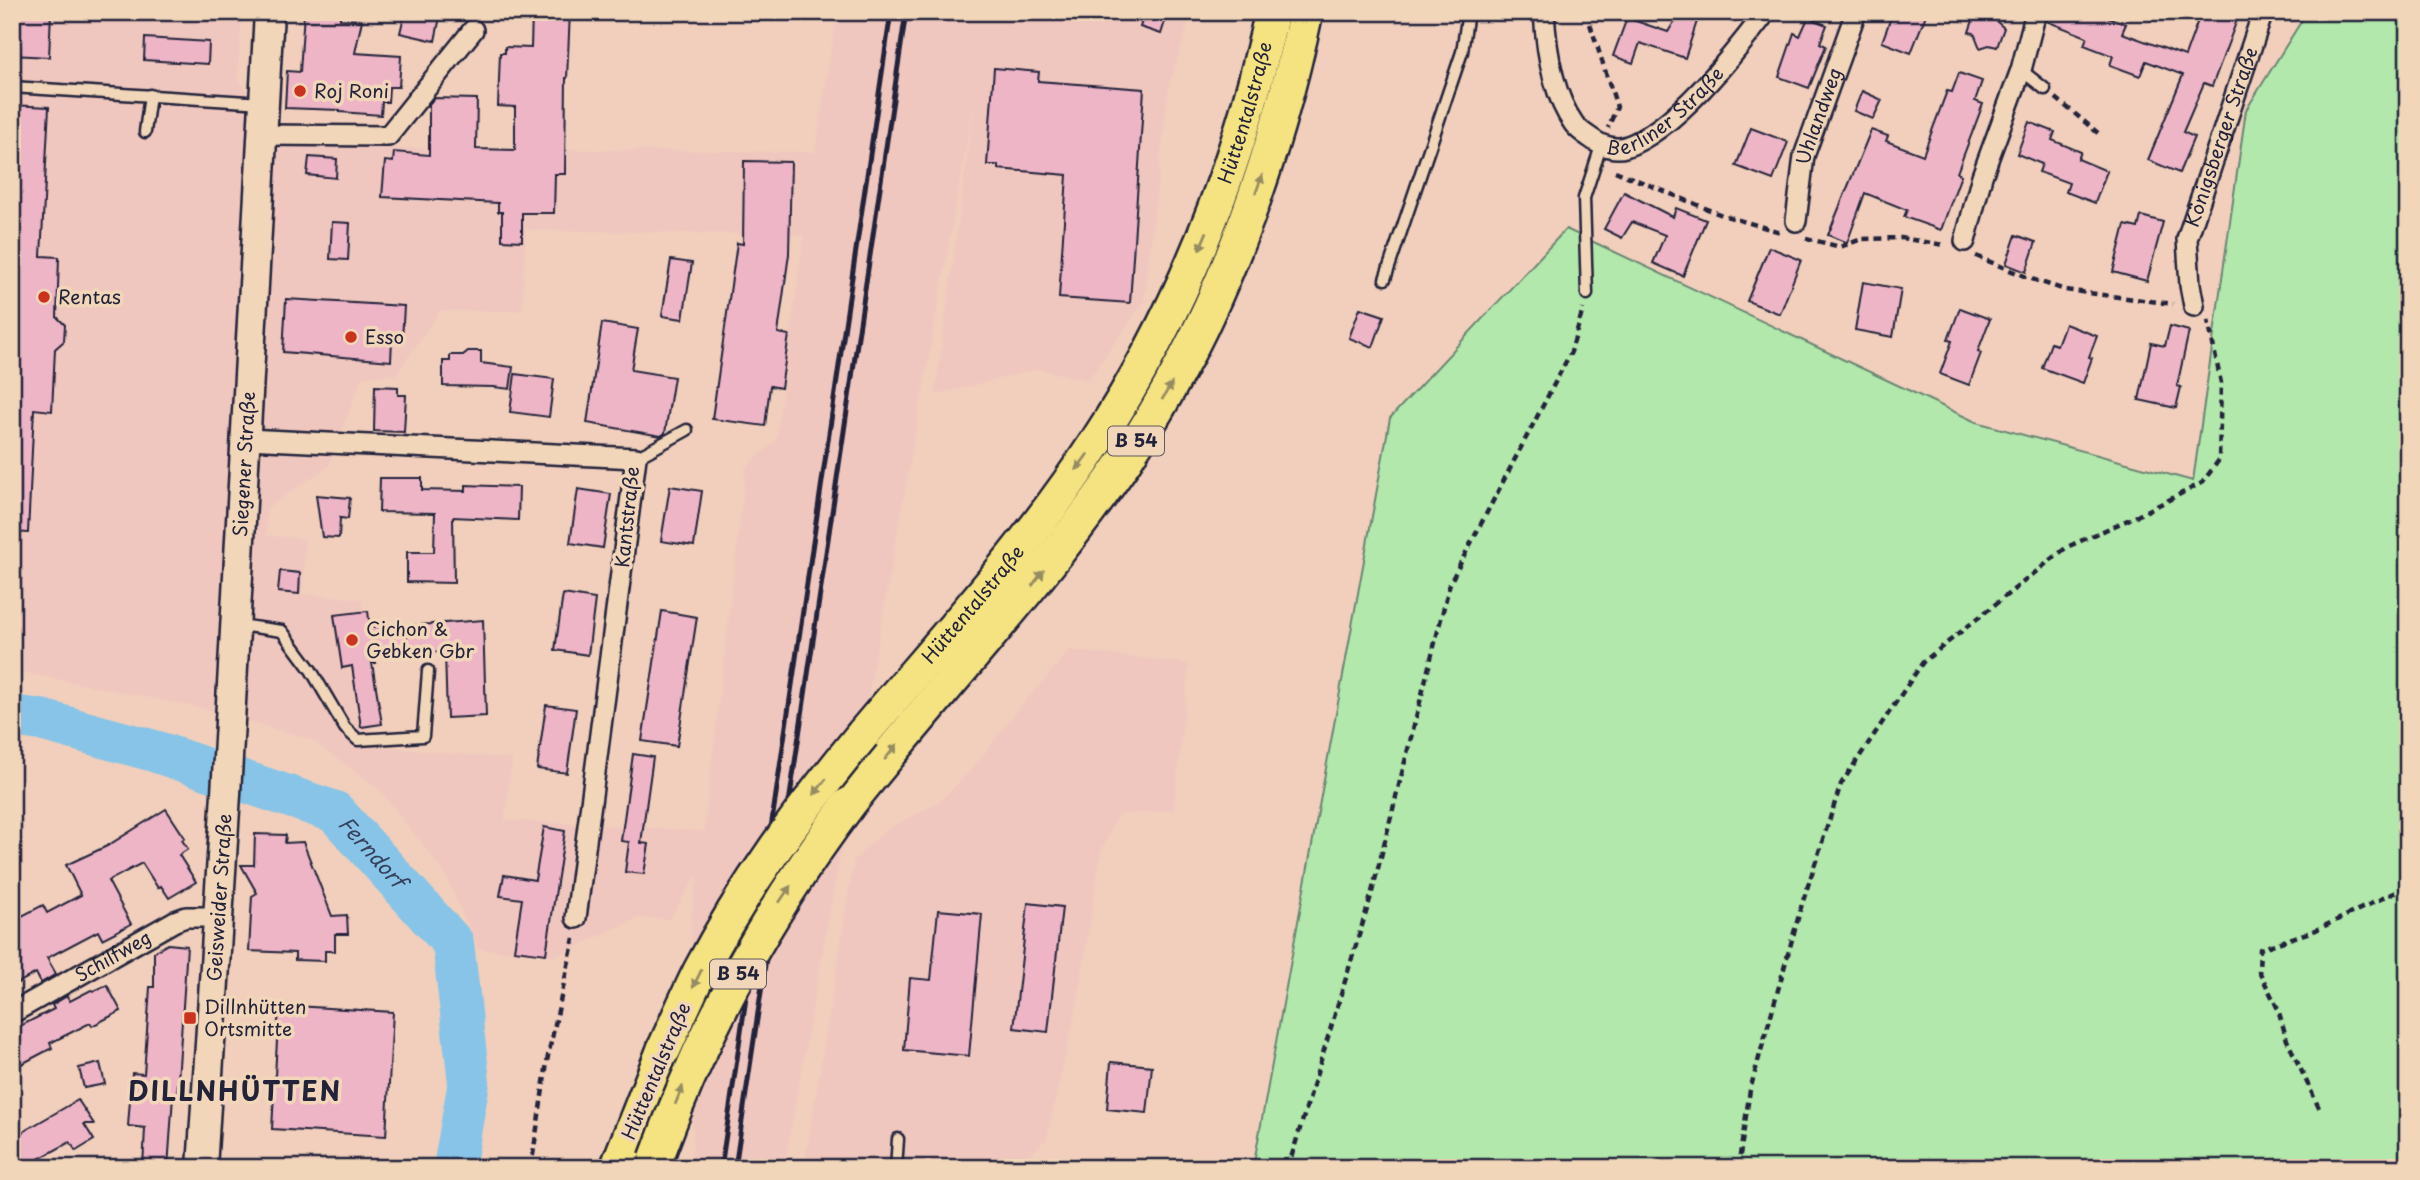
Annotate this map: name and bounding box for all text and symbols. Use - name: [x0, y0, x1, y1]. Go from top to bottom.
- street label: Hüttentalstraße: [1210, 39, 1278, 187]
- street label: Königsberger Straße: [2177, 43, 2263, 230]
- street label: Berliner Straße: [1604, 60, 1729, 162]
- street label: Uhlandweg: [1788, 63, 1848, 166]
- place label: Roj Roni: [314, 76, 389, 104]
- marker: Roj Roni: [292, 83, 308, 99]
- one-way arrow: [1254, 173, 1265, 194]
- one-way arrow: [1197, 231, 1208, 252]
- place label: Rentas: [58, 282, 121, 310]
- marker: Rentas: [36, 289, 52, 305]
- place label: Esso: [365, 322, 404, 350]
- marker: Esso: [343, 329, 359, 345]
- one-way arrow: [1161, 382, 1173, 401]
- street label: Siegener Straße: [225, 391, 261, 538]
- road number: B 54: [1108, 426, 1164, 456]
- one-way arrow: [1075, 453, 1089, 471]
- street label: Kantstraße: [607, 465, 645, 569]
- street label: Hüttentalstraße: [914, 538, 1030, 669]
- one-way arrow: [1030, 569, 1044, 587]
- place label: Cichon & Gebken Gbr: [366, 614, 475, 664]
- marker: Cichon & Gebken Gbr: [344, 632, 360, 648]
- one-way arrow: [883, 743, 898, 760]
- one-way arrow: [812, 778, 827, 796]
- water label: Ferndorf: [332, 808, 418, 899]
- street label: Geisweider Straße: [199, 813, 238, 982]
- one-way arrow: [779, 884, 792, 904]
- street label: Schilfweg: [69, 922, 156, 988]
- road number: B 54: [710, 959, 766, 988]
- one-way arrow: [691, 968, 702, 989]
- place label: Dillnhütten Ortsmitte: [204, 992, 306, 1042]
- street label: Hüttentalstraße: [614, 998, 697, 1144]
- marker: Dillnhütten Ortsmitte: [182, 1010, 198, 1026]
- district label: DILLNHÜTTEN: [128, 1071, 342, 1110]
- one-way arrow: [674, 1084, 685, 1105]

